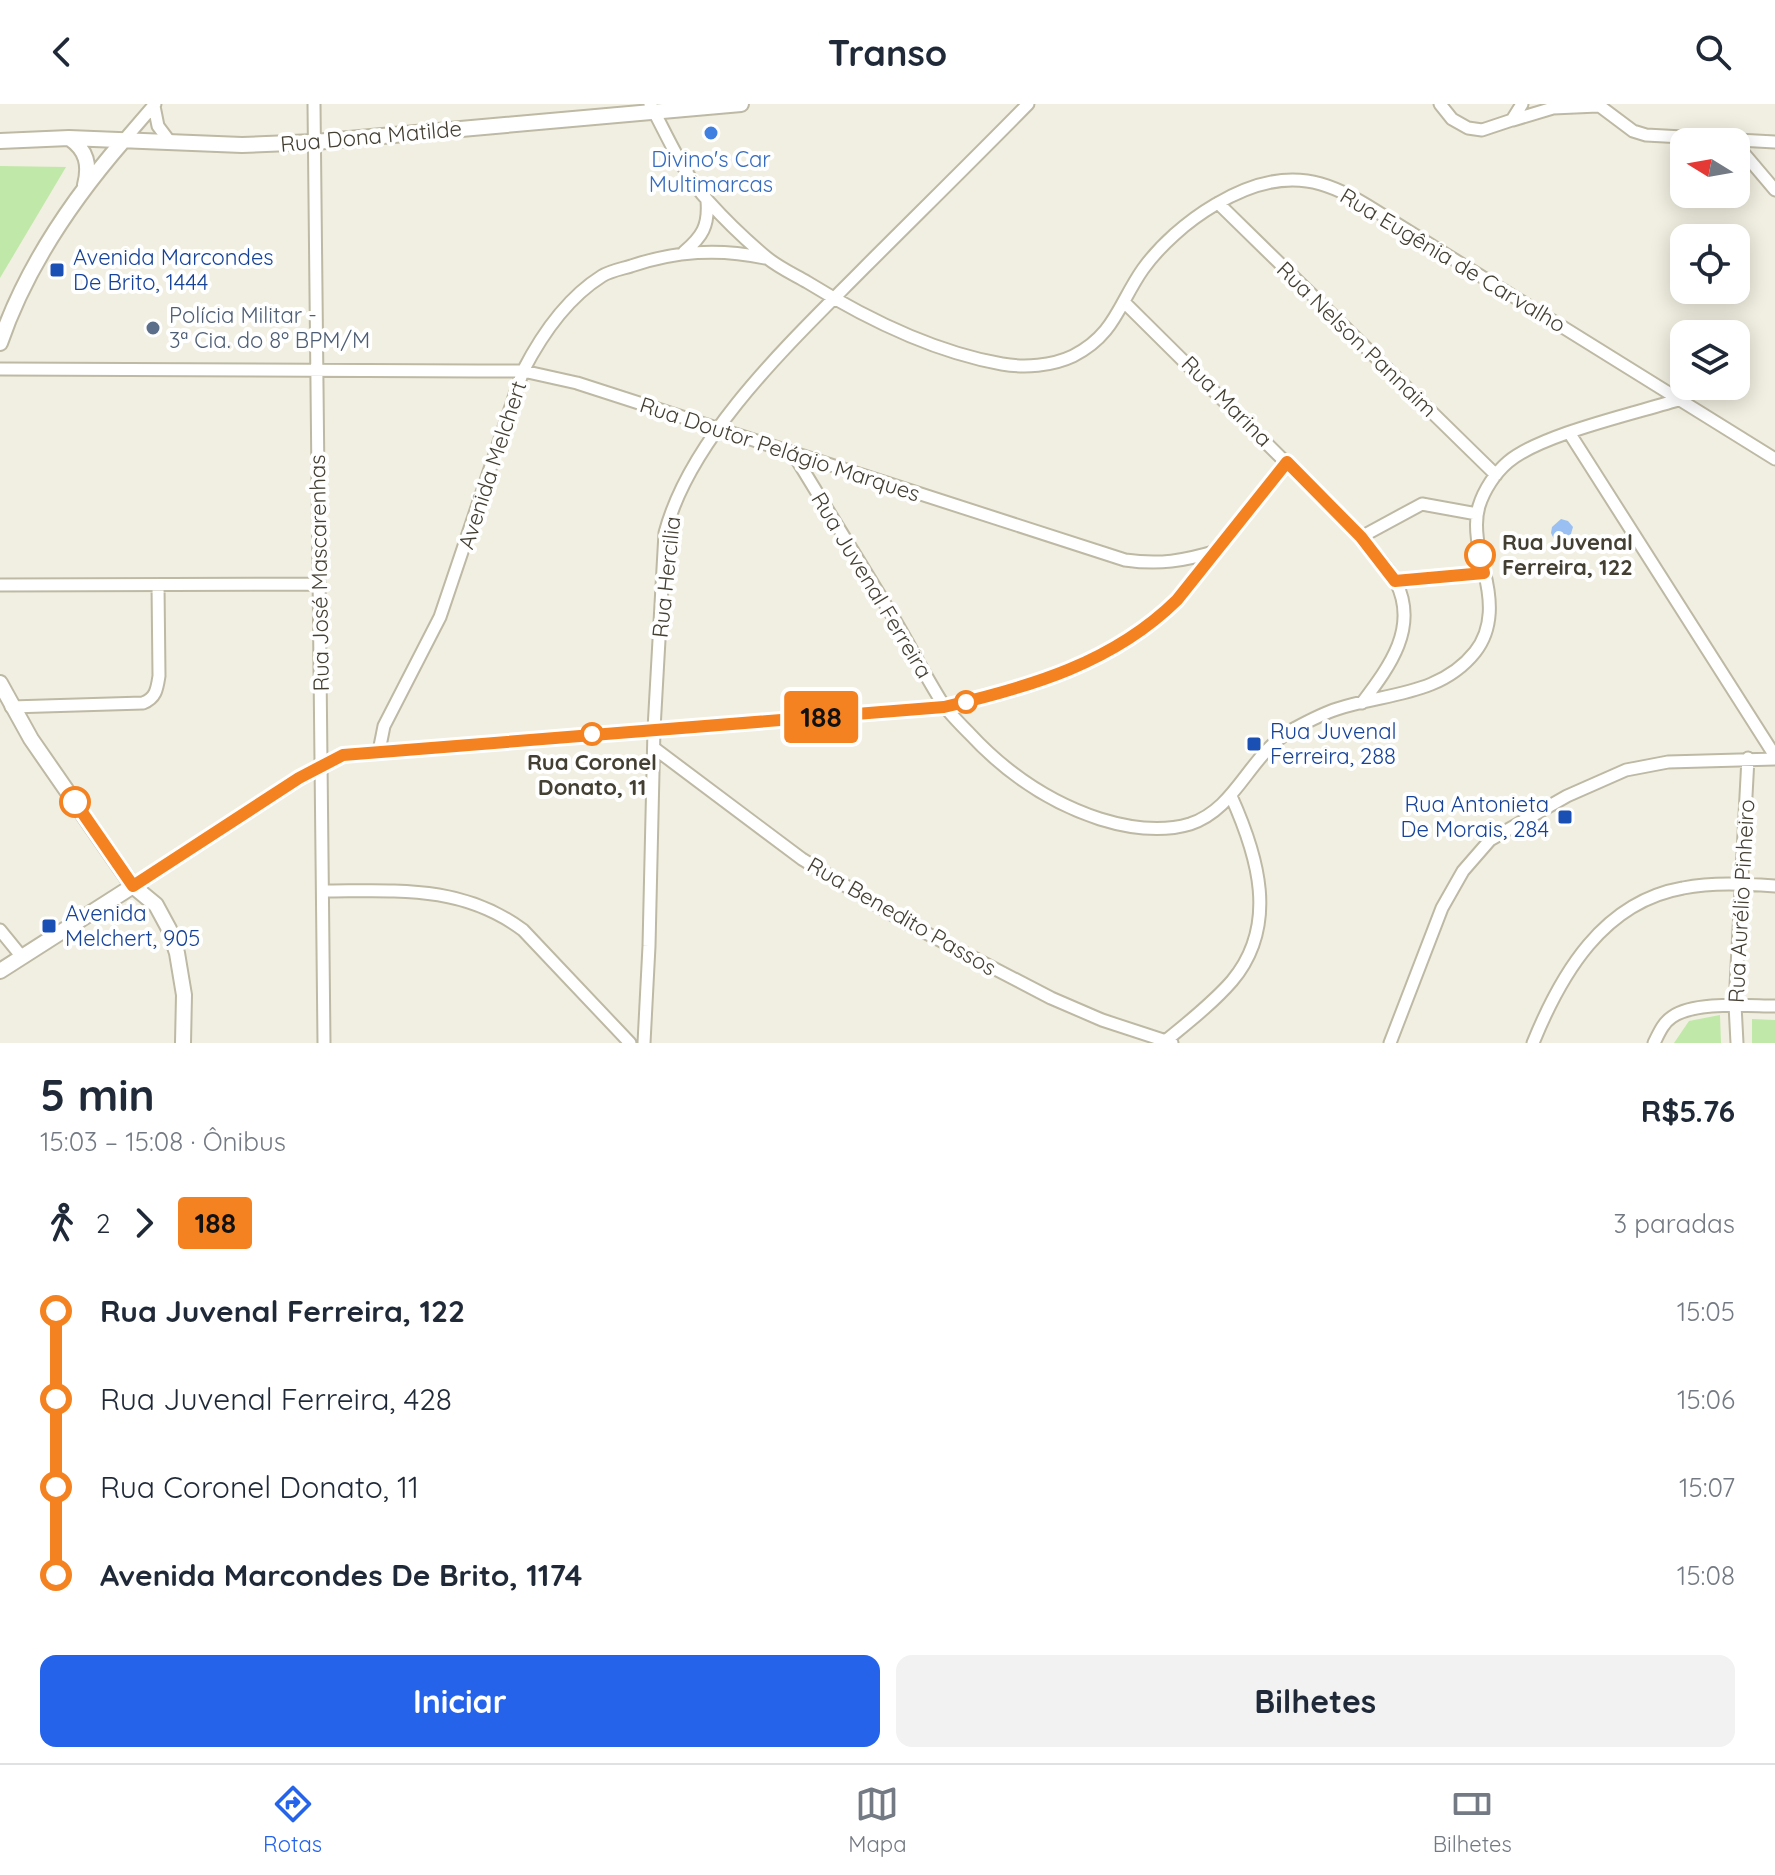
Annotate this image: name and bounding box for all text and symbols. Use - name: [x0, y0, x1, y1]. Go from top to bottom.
- icon: back: [40, 30, 84, 74]
- text: Transo: [828, 30, 947, 75]
- icon: search: [1691, 30, 1735, 74]
- street label: Rua Dona Matilde: [279, 114, 463, 158]
- marker: Divino's Car Multimarcas: [702, 124, 720, 142]
- north arrow: [1670, 128, 1750, 208]
- map controls: [1670, 128, 1750, 400]
- place label: Divino's Car Multimarcas: [649, 145, 773, 198]
- street label: Rua Eugênia de Carvalho: [1335, 181, 1571, 339]
- button: locate: [1670, 224, 1750, 304]
- place label: Avenida Marcondes De Brito, 1444: [73, 243, 274, 296]
- street label: Rua Nelson Pannaim: [1271, 255, 1443, 423]
- marker: Avenida Marcondes De Brito, 1444: [48, 261, 66, 279]
- place label: Polícia Militar - 3ª Cia. do 8º BPM/M: [169, 301, 370, 354]
- marker: Polícia Militar - 3ª Cia. do 8º BPM/M: [144, 319, 162, 337]
- button: layers: [1670, 320, 1750, 400]
- street label: Rua Marina: [1176, 350, 1278, 452]
- street label: Avenida Melchert: [452, 377, 532, 553]
- street label: Rua Doutor Pelágio Marques: [636, 390, 924, 508]
- street label: Rua José Mascarenhas: [303, 454, 335, 692]
- street label: Rua Juvenal Ferreira: [805, 487, 939, 683]
- street label: Rua Hercilia: [646, 515, 686, 639]
- place label: Rua Juvenal Ferreira, 122: [1502, 528, 1633, 581]
- marker: Rua Juvenal Ferreira, 122: [1465, 540, 1495, 570]
- line badge: 188: [775, 691, 867, 743]
- unlabelled marker: [955, 691, 977, 713]
- text: 188: [800, 699, 842, 734]
- place label: Rua Juvenal Ferreira, 288: [1270, 717, 1397, 770]
- marker: Rua Coronel Donato, 11: [581, 723, 603, 745]
- marker: Rua Juvenal Ferreira, 288: [1245, 735, 1263, 753]
- place label: Rua Coronel Donato, 11: [527, 748, 657, 801]
- unlabelled marker: [60, 787, 90, 817]
- place label: Rua Antonieta De Morais, 284: [1401, 790, 1549, 843]
- street label: Rua Aurélio Pinheiro: [1722, 798, 1760, 1004]
- marker: Rua Antonieta De Morais, 284: [1556, 808, 1574, 826]
- street label: Rua Benedito Passos: [803, 850, 1001, 982]
- place label: Avenida Melchert, 905: [65, 899, 200, 952]
- marker: Avenida Melchert, 905: [40, 917, 58, 935]
- text: 5 min: [40, 1067, 155, 1122]
- text: R$5.76: [1641, 1092, 1735, 1130]
- text: 15:03 – 15:08 · Ônibus: [40, 1125, 286, 1158]
- icon: walk: [40, 1201, 84, 1245]
- icon: forward: [122, 1201, 166, 1245]
- text: 188: [194, 1205, 236, 1240]
- text: 2: [96, 1207, 110, 1240]
- text: 3 paradas: [1614, 1207, 1735, 1240]
- text: Rua Juvenal Ferreira, 122: [100, 1292, 465, 1330]
- text: 15:05: [1677, 1295, 1735, 1328]
- text: Rua Juvenal Ferreira, 428: [100, 1380, 452, 1418]
- text: 15:06: [1677, 1383, 1735, 1416]
- text: Rua Coronel Donato, 11: [100, 1468, 419, 1506]
- text: 15:07: [1679, 1471, 1735, 1504]
- text: Avenida Marcondes De Brito, 1174: [100, 1556, 582, 1594]
- text: 15:08: [1677, 1559, 1735, 1592]
- button: Iniciar: [40, 1655, 880, 1747]
- button: Bilhetes: [896, 1655, 1735, 1747]
- tab: Rotas: [263, 1782, 322, 1858]
- tab: Mapa: [848, 1782, 907, 1858]
- tab: Bilhetes: [1433, 1782, 1512, 1858]

